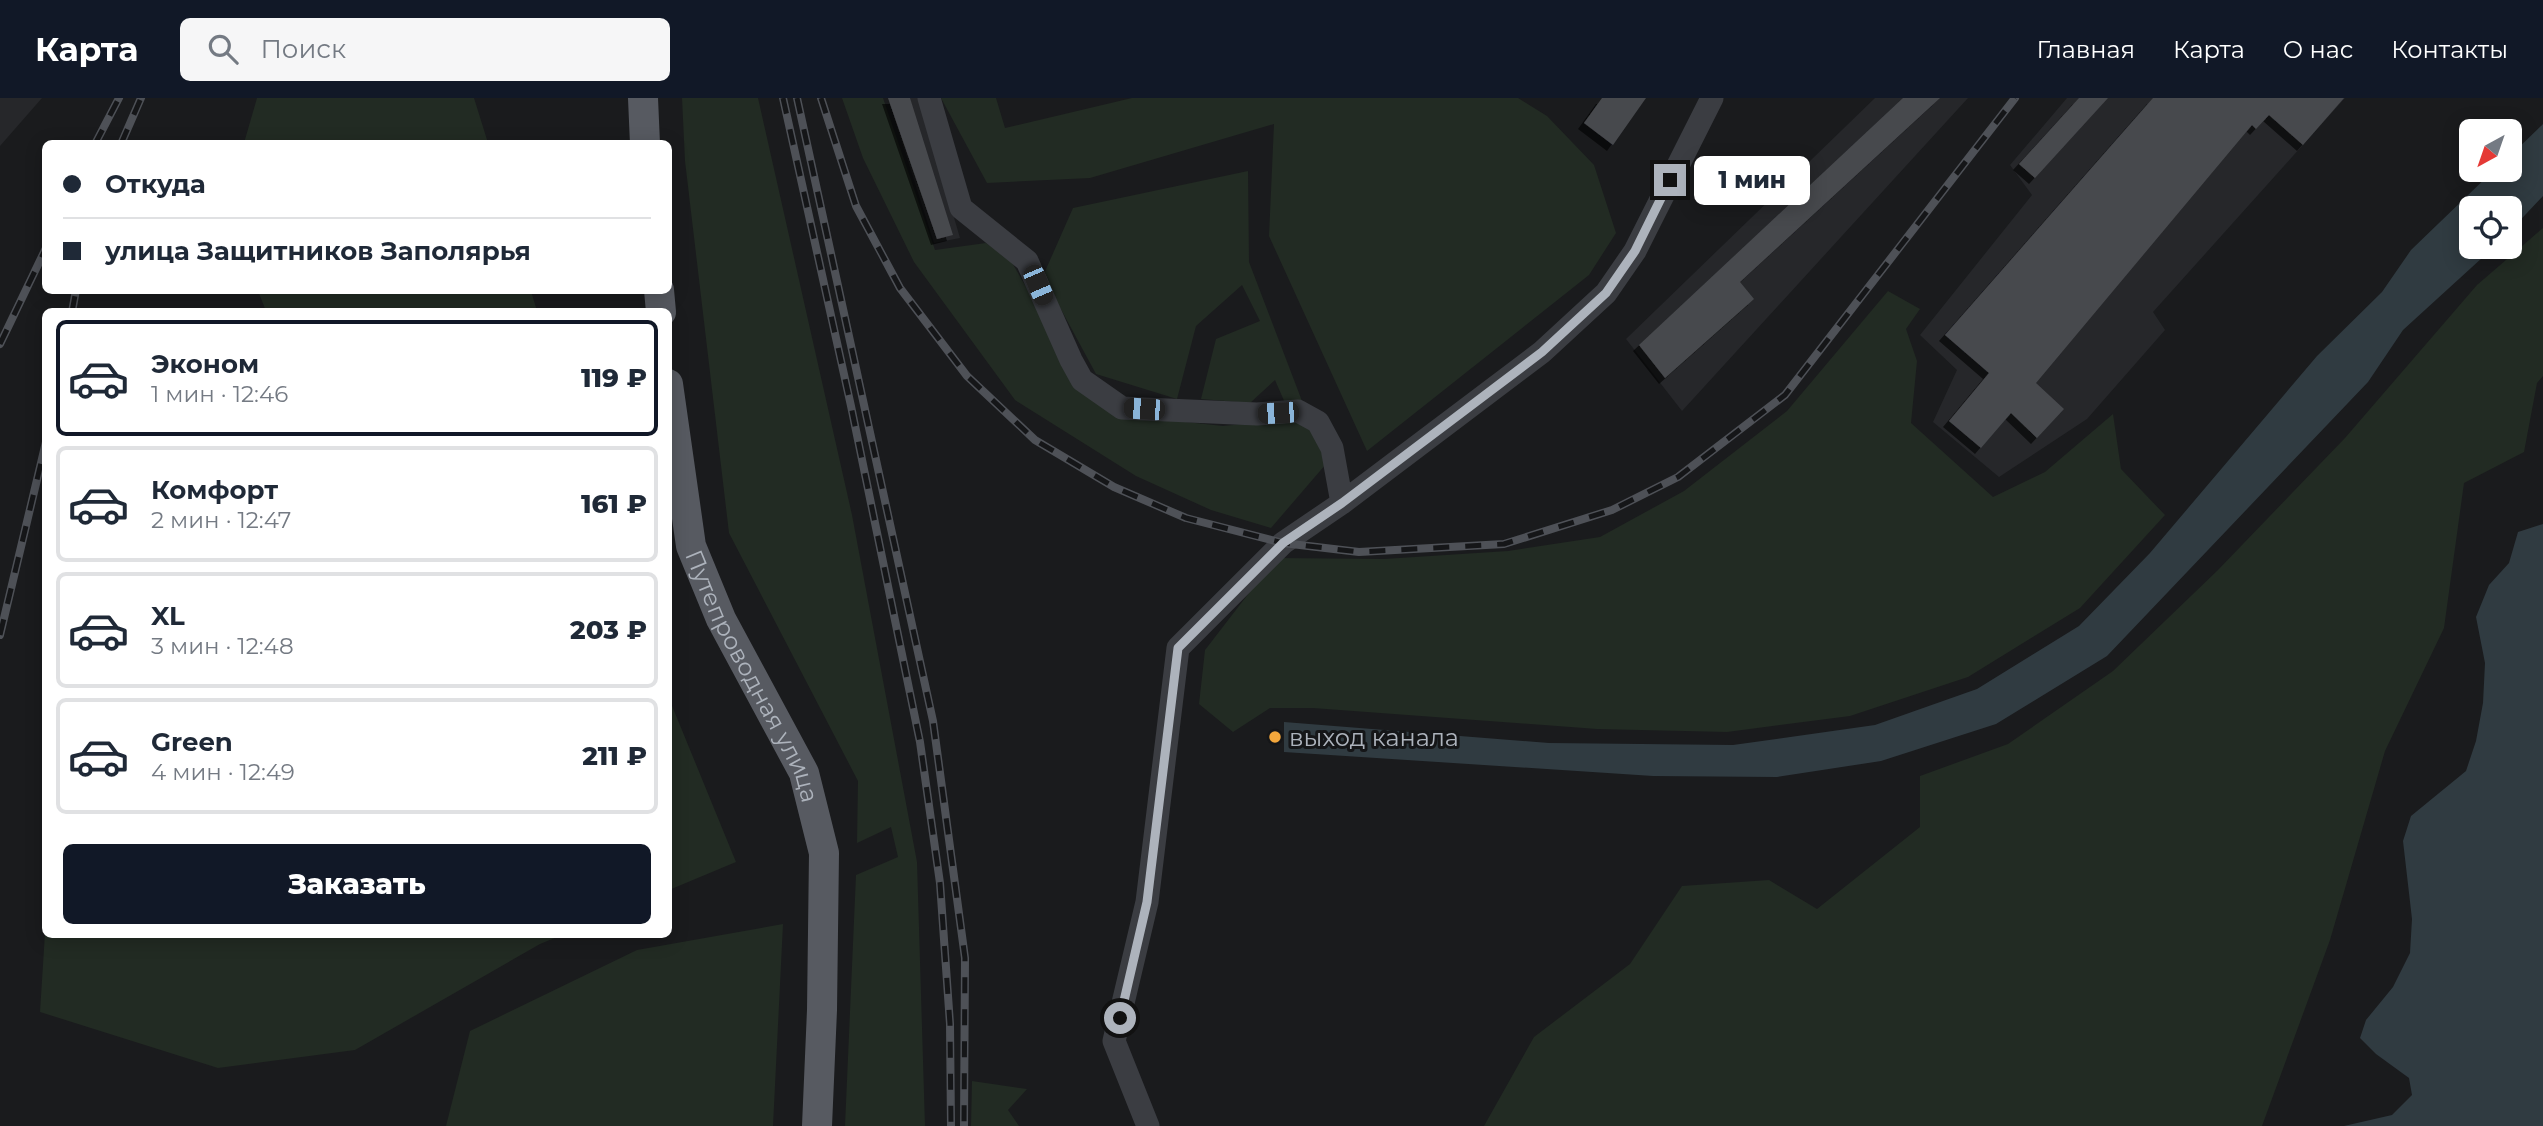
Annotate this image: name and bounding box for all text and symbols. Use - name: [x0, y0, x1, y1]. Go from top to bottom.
- search box: [180, 18, 670, 81]
- text: Карта: [35, 29, 138, 69]
- icon: search: [204, 30, 242, 68]
- text: Поиск: [260, 33, 346, 65]
- text: Главная: [2037, 35, 2135, 64]
- text: Карта: [2173, 35, 2245, 64]
- text: О нас: [2283, 35, 2353, 64]
- text: Контакты: [2391, 35, 2508, 64]
- north arrow: [2459, 119, 2522, 182]
- map controls: [2459, 119, 2522, 259]
- callout: 1 мин: [1694, 155, 1810, 204]
- route end: [1654, 164, 1686, 196]
- text: 1 мин: [1718, 166, 1786, 194]
- text: Откуда: [105, 168, 206, 200]
- button: locate: [2459, 196, 2522, 259]
- text: улица Защитников Заполярья: [105, 235, 531, 267]
- car: [1021, 262, 1056, 308]
- icon: car: [67, 347, 130, 410]
- text: Эконом: [151, 348, 259, 380]
- text: 119 ₽: [581, 362, 647, 394]
- text: 1 мин · 12:46: [151, 380, 288, 408]
- car: [1123, 397, 1166, 421]
- car: [1257, 401, 1300, 425]
- icon: car: [67, 473, 130, 536]
- text: Комфорт: [151, 474, 278, 506]
- text: 161 ₽: [581, 488, 647, 520]
- text: 2 мин · 12:47: [151, 506, 291, 534]
- street label: Путепроводная улица: [680, 545, 825, 805]
- icon: car: [67, 599, 130, 662]
- text: XL: [151, 600, 185, 632]
- text: 203 ₽: [570, 614, 647, 646]
- text: 3 мин · 12:48: [151, 632, 294, 660]
- place label: выход канала: [1289, 723, 1459, 752]
- icon: car: [67, 725, 130, 788]
- text: Green: [151, 726, 233, 758]
- marker: выход канала: [1267, 729, 1283, 745]
- text: 211 ₽: [582, 740, 647, 772]
- text: 4 мин · 12:49: [151, 758, 295, 786]
- button: Заказать: [63, 844, 651, 924]
- route start: [1104, 1002, 1136, 1034]

